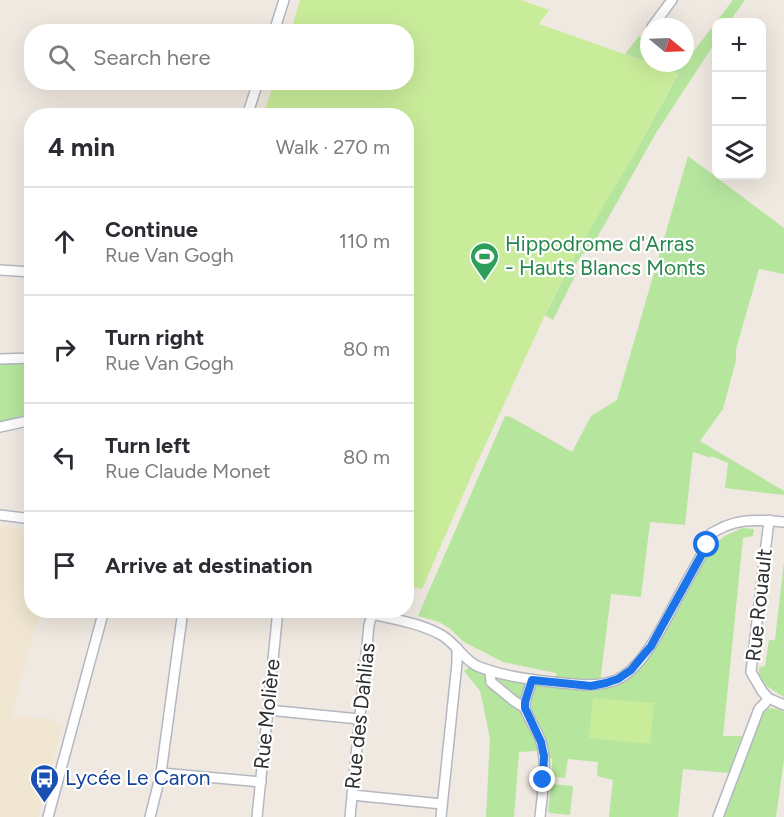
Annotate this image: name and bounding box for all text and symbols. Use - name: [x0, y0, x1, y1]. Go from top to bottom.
- north arrow: [640, 18, 694, 72]
- map controls: [712, 18, 766, 180]
- button: +: [712, 18, 766, 72]
- search box: [24, 24, 414, 90]
- icon: search: [45, 41, 78, 74]
- text: Search here: [93, 44, 211, 71]
- button: −: [712, 72, 766, 126]
- button: layers: [712, 126, 766, 180]
- text: 4 min: [48, 131, 115, 163]
- text: Walk · 270 m: [276, 135, 390, 159]
- text: Continue: [105, 216, 198, 243]
- icon: ahead: [48, 225, 81, 258]
- text: 110 m: [339, 229, 390, 253]
- place label: Hippodrome d'Arras - Hauts Blancs Monts: [505, 231, 706, 280]
- sports icon: Hippodrome d'Arras - Hauts Blancs Monts: [468, 240, 500, 282]
- text: Rue Van Gogh: [105, 243, 234, 267]
- text: Turn right: [105, 324, 204, 351]
- icon: right: [48, 333, 81, 366]
- text: 80 m: [343, 337, 390, 361]
- text: Rue Van Gogh: [105, 351, 234, 375]
- text: Turn left: [105, 432, 191, 459]
- icon: left: [48, 441, 81, 474]
- text: 80 m: [343, 445, 390, 469]
- text: Rue Claude Monet: [105, 459, 270, 483]
- route start: [693, 531, 719, 557]
- street label: Rue Rouault: [740, 547, 777, 663]
- icon: arrive: [48, 549, 81, 582]
- text: Arrive at destination: [105, 552, 313, 579]
- street label: Rue des Dahlias: [339, 641, 380, 790]
- street label: Rue Molière: [248, 657, 285, 770]
- bus stop icon: Lycée Le Caron: [28, 762, 60, 804]
- place label: Lycée Le Caron: [65, 765, 211, 790]
- route end: [529, 766, 555, 792]

